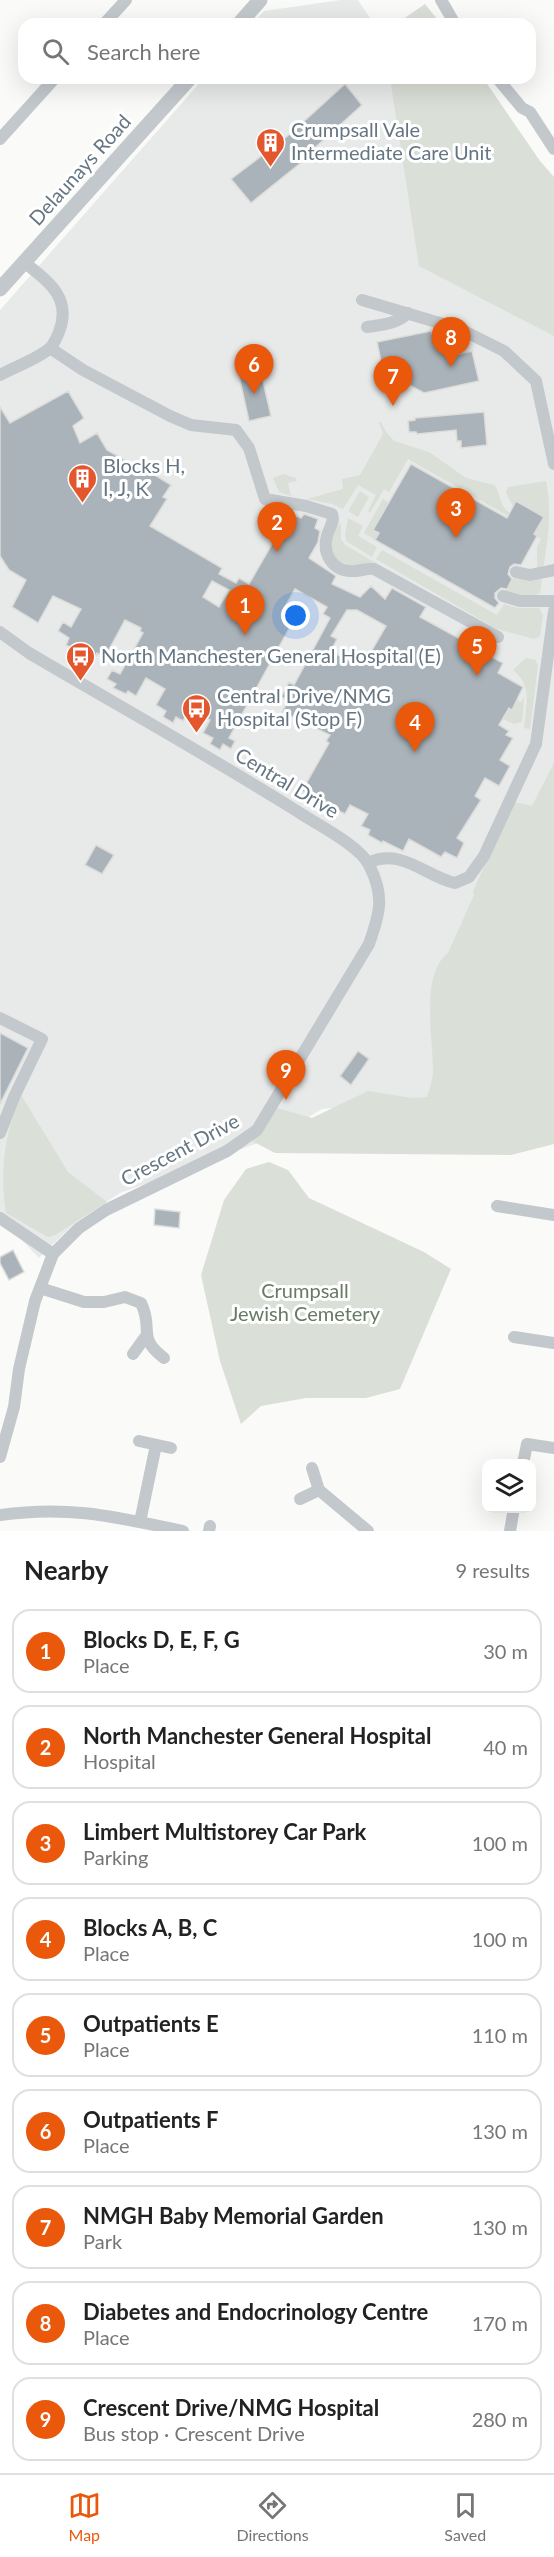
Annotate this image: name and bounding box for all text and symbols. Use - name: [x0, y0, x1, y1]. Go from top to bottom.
- search box: [18, 18, 536, 84]
- icon: search: [39, 35, 72, 68]
- text: Search here: [87, 38, 200, 65]
- street label: Delaunays Road: [23, 109, 135, 230]
- place label: Crumpsall Vale Intermediate Care Unit: [291, 117, 491, 164]
- building icon: Crumpsall Vale Intermediate Care Unit: [254, 126, 286, 168]
- pin: 8: [432, 318, 470, 367]
- pin: 6: [234, 344, 274, 394]
- pin: 7: [374, 356, 412, 406]
- place label: Blocks H, I, J, K: [103, 453, 185, 500]
- building icon: Blocks H, I, J, K: [66, 462, 98, 504]
- pin: 3: [436, 488, 476, 538]
- pin: 2: [258, 502, 296, 552]
- pin: 1: [226, 586, 264, 635]
- your location: [281, 601, 310, 630]
- pin: 5: [458, 626, 496, 676]
- bus stop icon: North Manchester General Hospital (E): [64, 640, 96, 682]
- place label: North Manchester General Hospital (E): [101, 643, 441, 667]
- place label: Central Drive/NMG Hospital (Stop F): [217, 683, 391, 730]
- bus stop icon: Central Drive/NMG Hospital (Stop F): [180, 692, 212, 734]
- pin: 4: [396, 702, 434, 752]
- street label: Central Drive: [231, 742, 344, 822]
- pin: 9: [266, 1050, 306, 1100]
- street label: Crescent Drive: [116, 1108, 243, 1190]
- park label: Crumpsall Jewish Cemetery: [230, 1278, 381, 1325]
- map controls: [482, 1459, 536, 1513]
- button: layers: [482, 1459, 536, 1513]
- text: Nearby: [24, 1554, 109, 1586]
- text: 9 results: [455, 1558, 530, 1582]
- text: Blocks D, E, F, G: [83, 1626, 240, 1653]
- text: 1: [40, 1639, 51, 1663]
- text: 30 m: [483, 1639, 528, 1663]
- text: Place: [83, 1653, 130, 1677]
- text: North Manchester General Hospital: [83, 1722, 431, 1749]
- text: 2: [40, 1735, 51, 1759]
- text: 40 m: [483, 1735, 528, 1759]
- text: Hospital: [83, 1749, 156, 1773]
- text: Limbert Multistorey Car Park: [83, 1818, 366, 1845]
- text: 3: [40, 1831, 51, 1855]
- text: 100 m: [472, 1831, 528, 1855]
- text: Parking: [83, 1845, 148, 1869]
- text: Blocks A, B, C: [83, 1914, 217, 1941]
- text: 4: [40, 1927, 51, 1951]
- text: 100 m: [472, 1927, 528, 1951]
- text: Place: [83, 1941, 130, 1965]
- text: Outpatients E: [83, 2010, 219, 2037]
- text: 5: [40, 2023, 51, 2047]
- text: 110 m: [472, 2023, 528, 2047]
- text: Place: [83, 2037, 130, 2061]
- text: Outpatients F: [83, 2106, 219, 2133]
- text: 6: [40, 2119, 51, 2143]
- text: 130 m: [472, 2119, 528, 2143]
- text: Place: [83, 2133, 130, 2157]
- text: NMGH Baby Memorial Garden: [83, 2202, 384, 2229]
- text: 7: [40, 2215, 51, 2239]
- text: 130 m: [472, 2215, 528, 2239]
- text: Park: [83, 2229, 122, 2253]
- text: Diabetes and Endocrinology Centre: [83, 2298, 428, 2325]
- text: 8: [40, 2311, 51, 2335]
- text: 170 m: [472, 2311, 528, 2335]
- text: Place: [83, 2325, 130, 2349]
- text: Crescent Drive/NMG Hospital: [83, 2394, 379, 2421]
- text: 9: [40, 2407, 51, 2431]
- text: 280 m: [472, 2407, 528, 2431]
- text: Bus stop · Crescent Drive: [83, 2421, 305, 2445]
- tab: Map: [68, 2489, 101, 2544]
- tab: Directions: [236, 2489, 309, 2544]
- tab: Saved: [444, 2489, 486, 2544]

